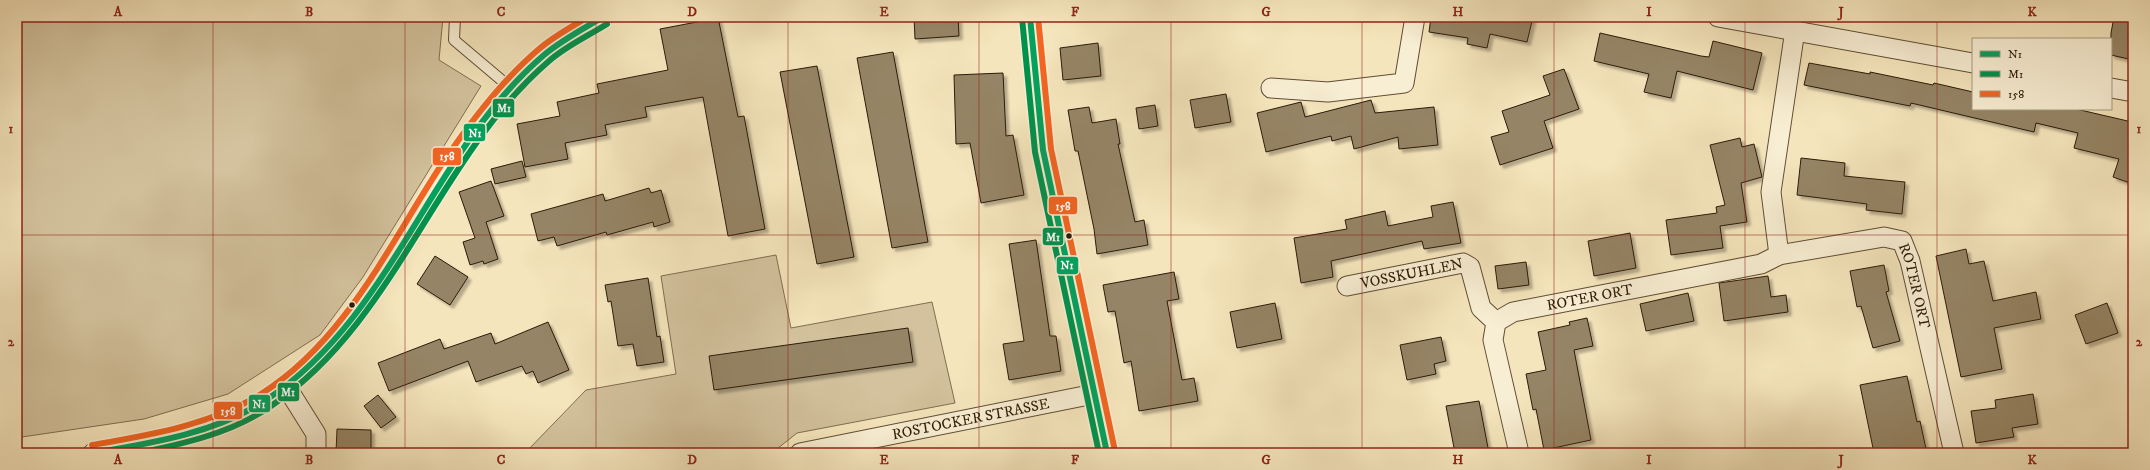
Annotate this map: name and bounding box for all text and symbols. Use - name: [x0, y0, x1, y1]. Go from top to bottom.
- text: A: [113, 4, 123, 20]
- text: B: [305, 4, 313, 20]
- text: C: [497, 4, 506, 20]
- text: D: [687, 4, 697, 20]
- text: E: [879, 4, 889, 20]
- text: F: [1071, 4, 1080, 20]
- text: G: [1261, 4, 1271, 20]
- text: H: [1453, 4, 1464, 20]
- text: I: [1646, 4, 1652, 20]
- text: J: [1836, 4, 1844, 21]
- text: K: [2027, 4, 2037, 20]
- legend: [1972, 38, 2112, 110]
- text: N1: [2008, 47, 2022, 62]
- text: M1: [2008, 67, 2023, 82]
- text: 158: [2008, 87, 2024, 102]
- line badge: M1: [492, 98, 515, 118]
- text: M1: [497, 102, 511, 116]
- text: 1: [9, 121, 14, 137]
- text: 1: [2137, 121, 2142, 137]
- line badge: N1: [463, 123, 486, 142]
- text: N1: [468, 127, 482, 141]
- line badge: 158: [432, 147, 462, 166]
- text: 158: [440, 150, 455, 164]
- line badge: 158: [1048, 196, 1078, 215]
- text: 158: [1056, 200, 1071, 214]
- line badge: M1: [1042, 227, 1064, 246]
- text: M1: [1046, 231, 1060, 245]
- unlabelled marker: [1064, 231, 1074, 241]
- street label: ROTER ORT: [1894, 240, 1935, 331]
- street label: VOSSKUHLEN: [1358, 254, 1465, 293]
- line badge: N1: [1056, 256, 1079, 275]
- text: N1: [1060, 259, 1074, 273]
- street label: ROTER ORT: [1545, 279, 1635, 315]
- unlabelled marker: [347, 300, 357, 310]
- text: 2: [8, 334, 15, 350]
- text: 2: [2136, 334, 2143, 350]
- line badge: M1: [277, 382, 300, 402]
- text: M1: [281, 386, 295, 400]
- line badge: N1: [248, 394, 271, 413]
- street label: ROSTOCKER STRASSE: [890, 394, 1051, 444]
- text: N1: [252, 398, 266, 412]
- line badge: 158: [213, 401, 243, 420]
- text: 158: [221, 405, 236, 419]
- text: A: [113, 452, 123, 468]
- text: B: [305, 452, 313, 468]
- text: C: [497, 452, 506, 468]
- text: D: [687, 452, 697, 468]
- text: E: [879, 452, 889, 468]
- text: F: [1071, 452, 1080, 468]
- text: G: [1261, 452, 1271, 468]
- text: H: [1453, 452, 1464, 468]
- text: I: [1646, 452, 1652, 468]
- text: J: [1836, 452, 1844, 469]
- text: K: [2027, 452, 2037, 468]

